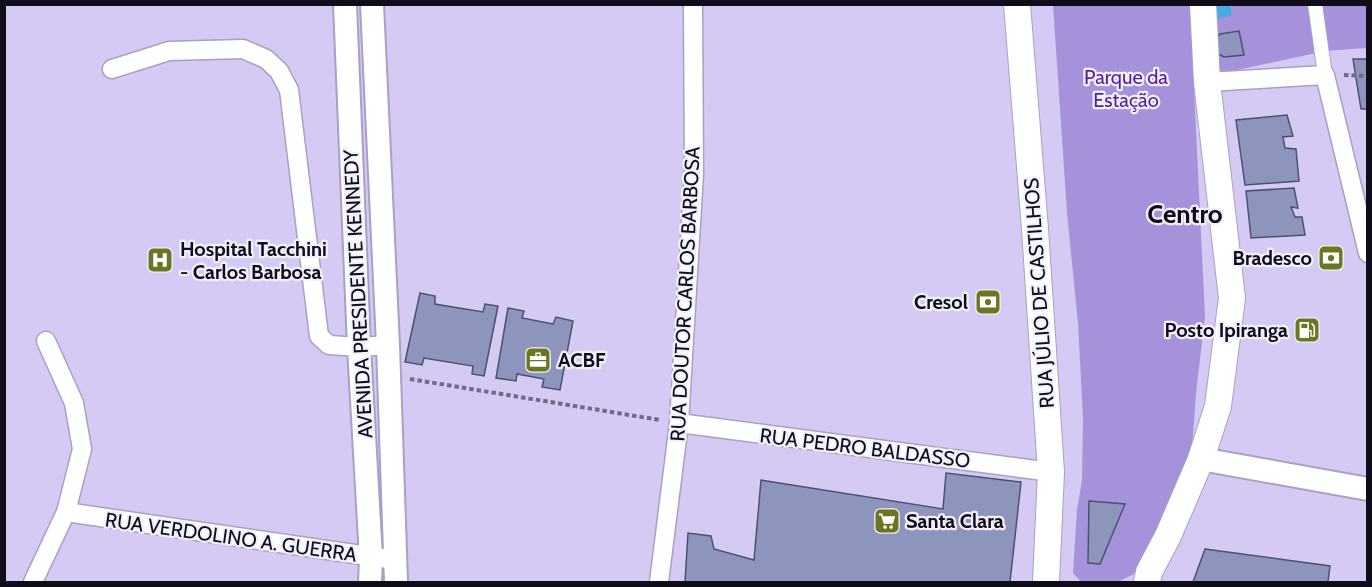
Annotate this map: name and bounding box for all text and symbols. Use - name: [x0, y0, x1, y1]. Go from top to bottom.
- park label: Parque da Estação: [1084, 65, 1168, 112]
- street label: RUA DOUTOR CARLOS BARBOSA: [665, 145, 705, 442]
- street label: AVENIDA PRESIDENTE KENNEDY: [338, 148, 378, 439]
- street label: RUA JÚLIO DE CASTILHOS: [1019, 177, 1059, 409]
- district label: Centro: [1147, 198, 1223, 230]
- place label: Hospital Tacchini - Carlos Barbosa: [180, 237, 327, 284]
- bank icon: Bradesco: [1316, 243, 1346, 273]
- hospital icon: Hospital Tacchini - Carlos Barbosa: [145, 245, 175, 275]
- place label: Bradesco: [1233, 246, 1312, 270]
- bank icon: Cresol: [973, 287, 1003, 317]
- place label: Cresol: [914, 290, 968, 314]
- fuel station icon: Posto Ipiranga: [1292, 315, 1322, 345]
- place label: Posto Ipiranga: [1165, 318, 1288, 342]
- office icon: ACBF: [523, 345, 553, 375]
- place label: ACBF: [558, 348, 606, 372]
- street label: RUA PEDRO BALDASSO: [758, 423, 972, 473]
- supermarket icon: Santa Clara: [872, 506, 902, 536]
- street label: RUA VERDOLINO A. GUERRA: [104, 507, 359, 567]
- place label: Santa Clara: [906, 509, 1004, 533]

